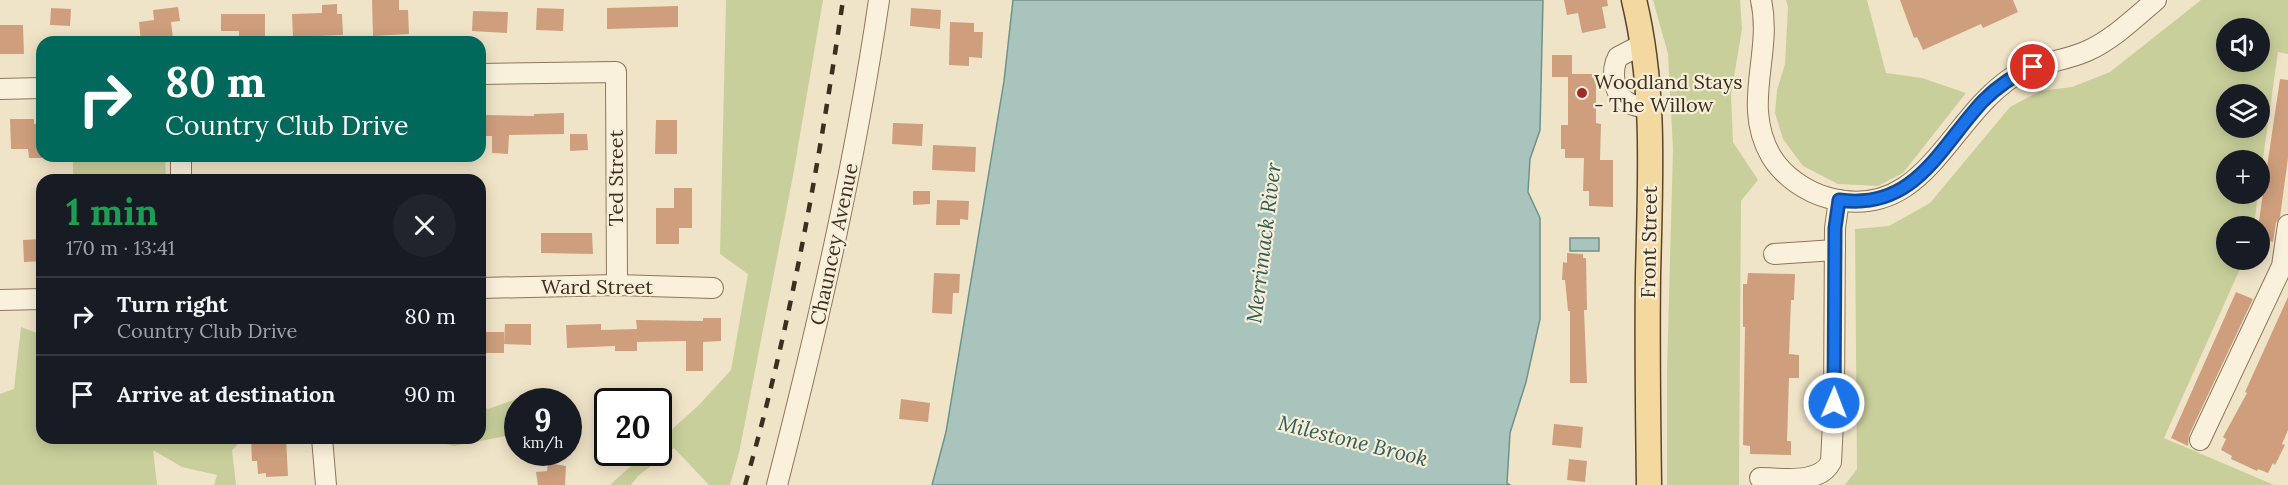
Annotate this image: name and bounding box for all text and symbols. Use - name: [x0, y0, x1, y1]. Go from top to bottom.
- map controls: [2216, 18, 2270, 270]
- button: sound: [2216, 18, 2270, 72]
- pin: [2007, 41, 2058, 92]
- icon: arrive: [2016, 50, 2049, 83]
- text: 80 m: [165, 55, 265, 109]
- icon: right: [66, 60, 144, 138]
- place label: Woodland Stays - The Willow: [1594, 69, 1743, 117]
- button: layers: [2216, 84, 2270, 138]
- marker: Woodland Stays - The Willow: [1575, 86, 1589, 100]
- text: Country Club Drive: [165, 108, 409, 142]
- street label: Ted Street: [603, 130, 628, 226]
- button: +: [2216, 150, 2270, 204]
- street label: Chauncey Avenue: [804, 160, 863, 327]
- water label: Merrimack River: [1240, 161, 1287, 325]
- street label: Front Street: [1635, 185, 1662, 299]
- text: 1 min: [66, 189, 158, 235]
- button: close: [393, 194, 456, 257]
- button: −: [2216, 216, 2270, 270]
- text: 170 m · 13:41: [66, 235, 175, 260]
- street label: Ward Street: [541, 274, 653, 299]
- text: Turn right: [117, 290, 228, 318]
- icon: right: [66, 300, 99, 333]
- text: 80 m: [405, 302, 456, 330]
- text: Country Club Drive: [117, 318, 297, 343]
- position arrow: [1802, 371, 1866, 435]
- icon: arrive: [66, 378, 99, 411]
- text: Arrive at destination: [117, 380, 335, 408]
- text: 90 m: [404, 380, 456, 408]
- speed limit sign: 20: [594, 388, 672, 466]
- text: 9: [534, 401, 552, 439]
- water label: Milestone Brook: [1276, 409, 1431, 472]
- text: km/h: [523, 433, 563, 452]

